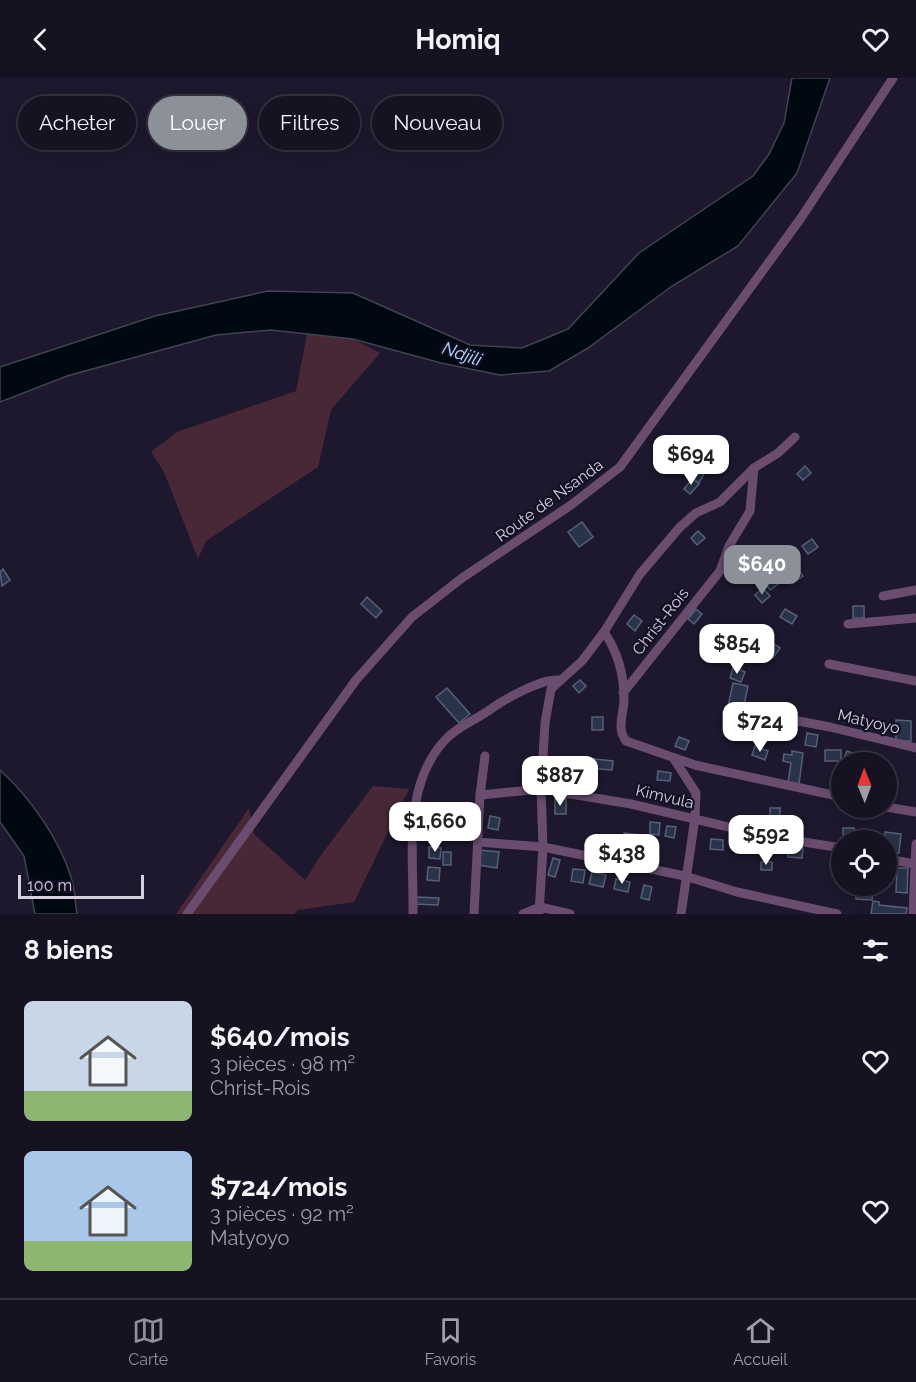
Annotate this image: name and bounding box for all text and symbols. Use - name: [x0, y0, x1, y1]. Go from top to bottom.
- icon: back: [24, 23, 57, 56]
- icon: heart: [859, 23, 892, 56]
- text: Homiq: [415, 24, 501, 55]
- chip: Acheter: [18, 96, 136, 150]
- chip: Louer: [148, 96, 247, 150]
- chip: Filtres: [259, 96, 360, 150]
- chip: Nouveau: [372, 96, 502, 150]
- water label: Ndjili: [440, 337, 486, 370]
- pin: $694: [655, 435, 727, 486]
- text: $694: [667, 442, 715, 466]
- street label: Route de Nsanda: [492, 455, 607, 546]
- pin: $640: [726, 545, 798, 596]
- text: $640: [738, 552, 786, 576]
- street label: Christ-Rois: [628, 584, 693, 659]
- pin: $854: [701, 624, 773, 675]
- text: $854: [713, 631, 761, 655]
- pin: $724: [724, 702, 796, 753]
- street label: Matyoyo: [836, 705, 902, 738]
- text: $724: [737, 709, 783, 733]
- north arrow: [831, 752, 897, 818]
- map controls: [831, 752, 897, 896]
- pin: $887: [524, 756, 596, 807]
- text: $887: [536, 763, 584, 787]
- street label: Kimvula: [634, 781, 696, 812]
- pin: $1,660: [386, 802, 484, 853]
- text: $1,660: [403, 809, 467, 833]
- pin: $592: [730, 815, 802, 866]
- text: $592: [743, 822, 789, 846]
- button: locate: [831, 830, 897, 896]
- pin: $438: [586, 834, 658, 885]
- text: $438: [598, 841, 646, 865]
- scale bar: [18, 872, 144, 900]
- text: 100 m: [27, 876, 72, 895]
- icon: filters: [859, 934, 892, 967]
- text: 8 biens: [24, 935, 113, 965]
- text: $640/mois: [210, 1022, 350, 1052]
- icon: home: [72, 1025, 144, 1097]
- icon: heart: [859, 1045, 892, 1078]
- text: 3 pièces · 98 m²: [210, 1052, 355, 1076]
- text: Christ-Rois: [210, 1076, 310, 1100]
- text: $724/mois: [210, 1172, 347, 1202]
- icon: home: [72, 1175, 144, 1247]
- icon: heart: [859, 1195, 892, 1228]
- text: 3 pièces · 92 m²: [210, 1202, 354, 1226]
- text: Matyoyo: [210, 1226, 289, 1250]
- tab: Carte: [128, 1314, 168, 1369]
- tab: Favoris: [425, 1314, 476, 1369]
- tab: Accueil: [733, 1314, 788, 1369]

